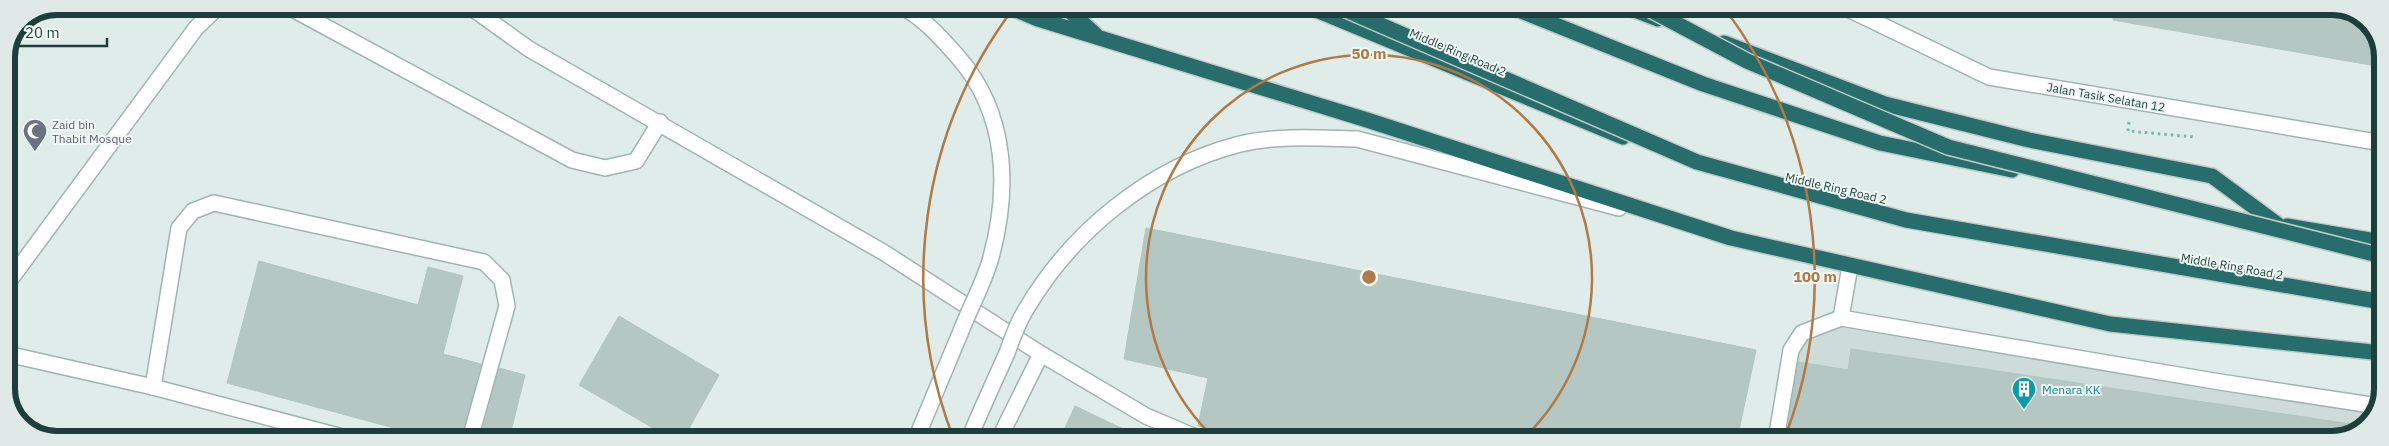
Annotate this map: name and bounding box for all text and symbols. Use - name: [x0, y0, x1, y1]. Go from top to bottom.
- scale bar: [18, 15, 106, 47]
- text: 20 m: [25, 23, 60, 42]
- street label: Middle Ring Road 2: [1407, 25, 1509, 79]
- text: 50 m: [1352, 44, 1386, 63]
- street label: Jalan Tasik Selatan 12: [2046, 79, 2166, 115]
- place label: Zaid bin Thabit Mosque: [52, 117, 132, 146]
- mosque icon: Zaid bin Thabit Mosque: [22, 118, 48, 152]
- street label: Middle Ring Road 2: [1784, 169, 1888, 207]
- street label: Middle Ring Road 2: [2180, 250, 2284, 282]
- text: 100 m: [1793, 267, 1837, 286]
- centre of rings: [1360, 268, 1378, 286]
- building icon: Menara KK: [2011, 376, 2037, 410]
- place label: Menara KK: [2042, 382, 2101, 397]

